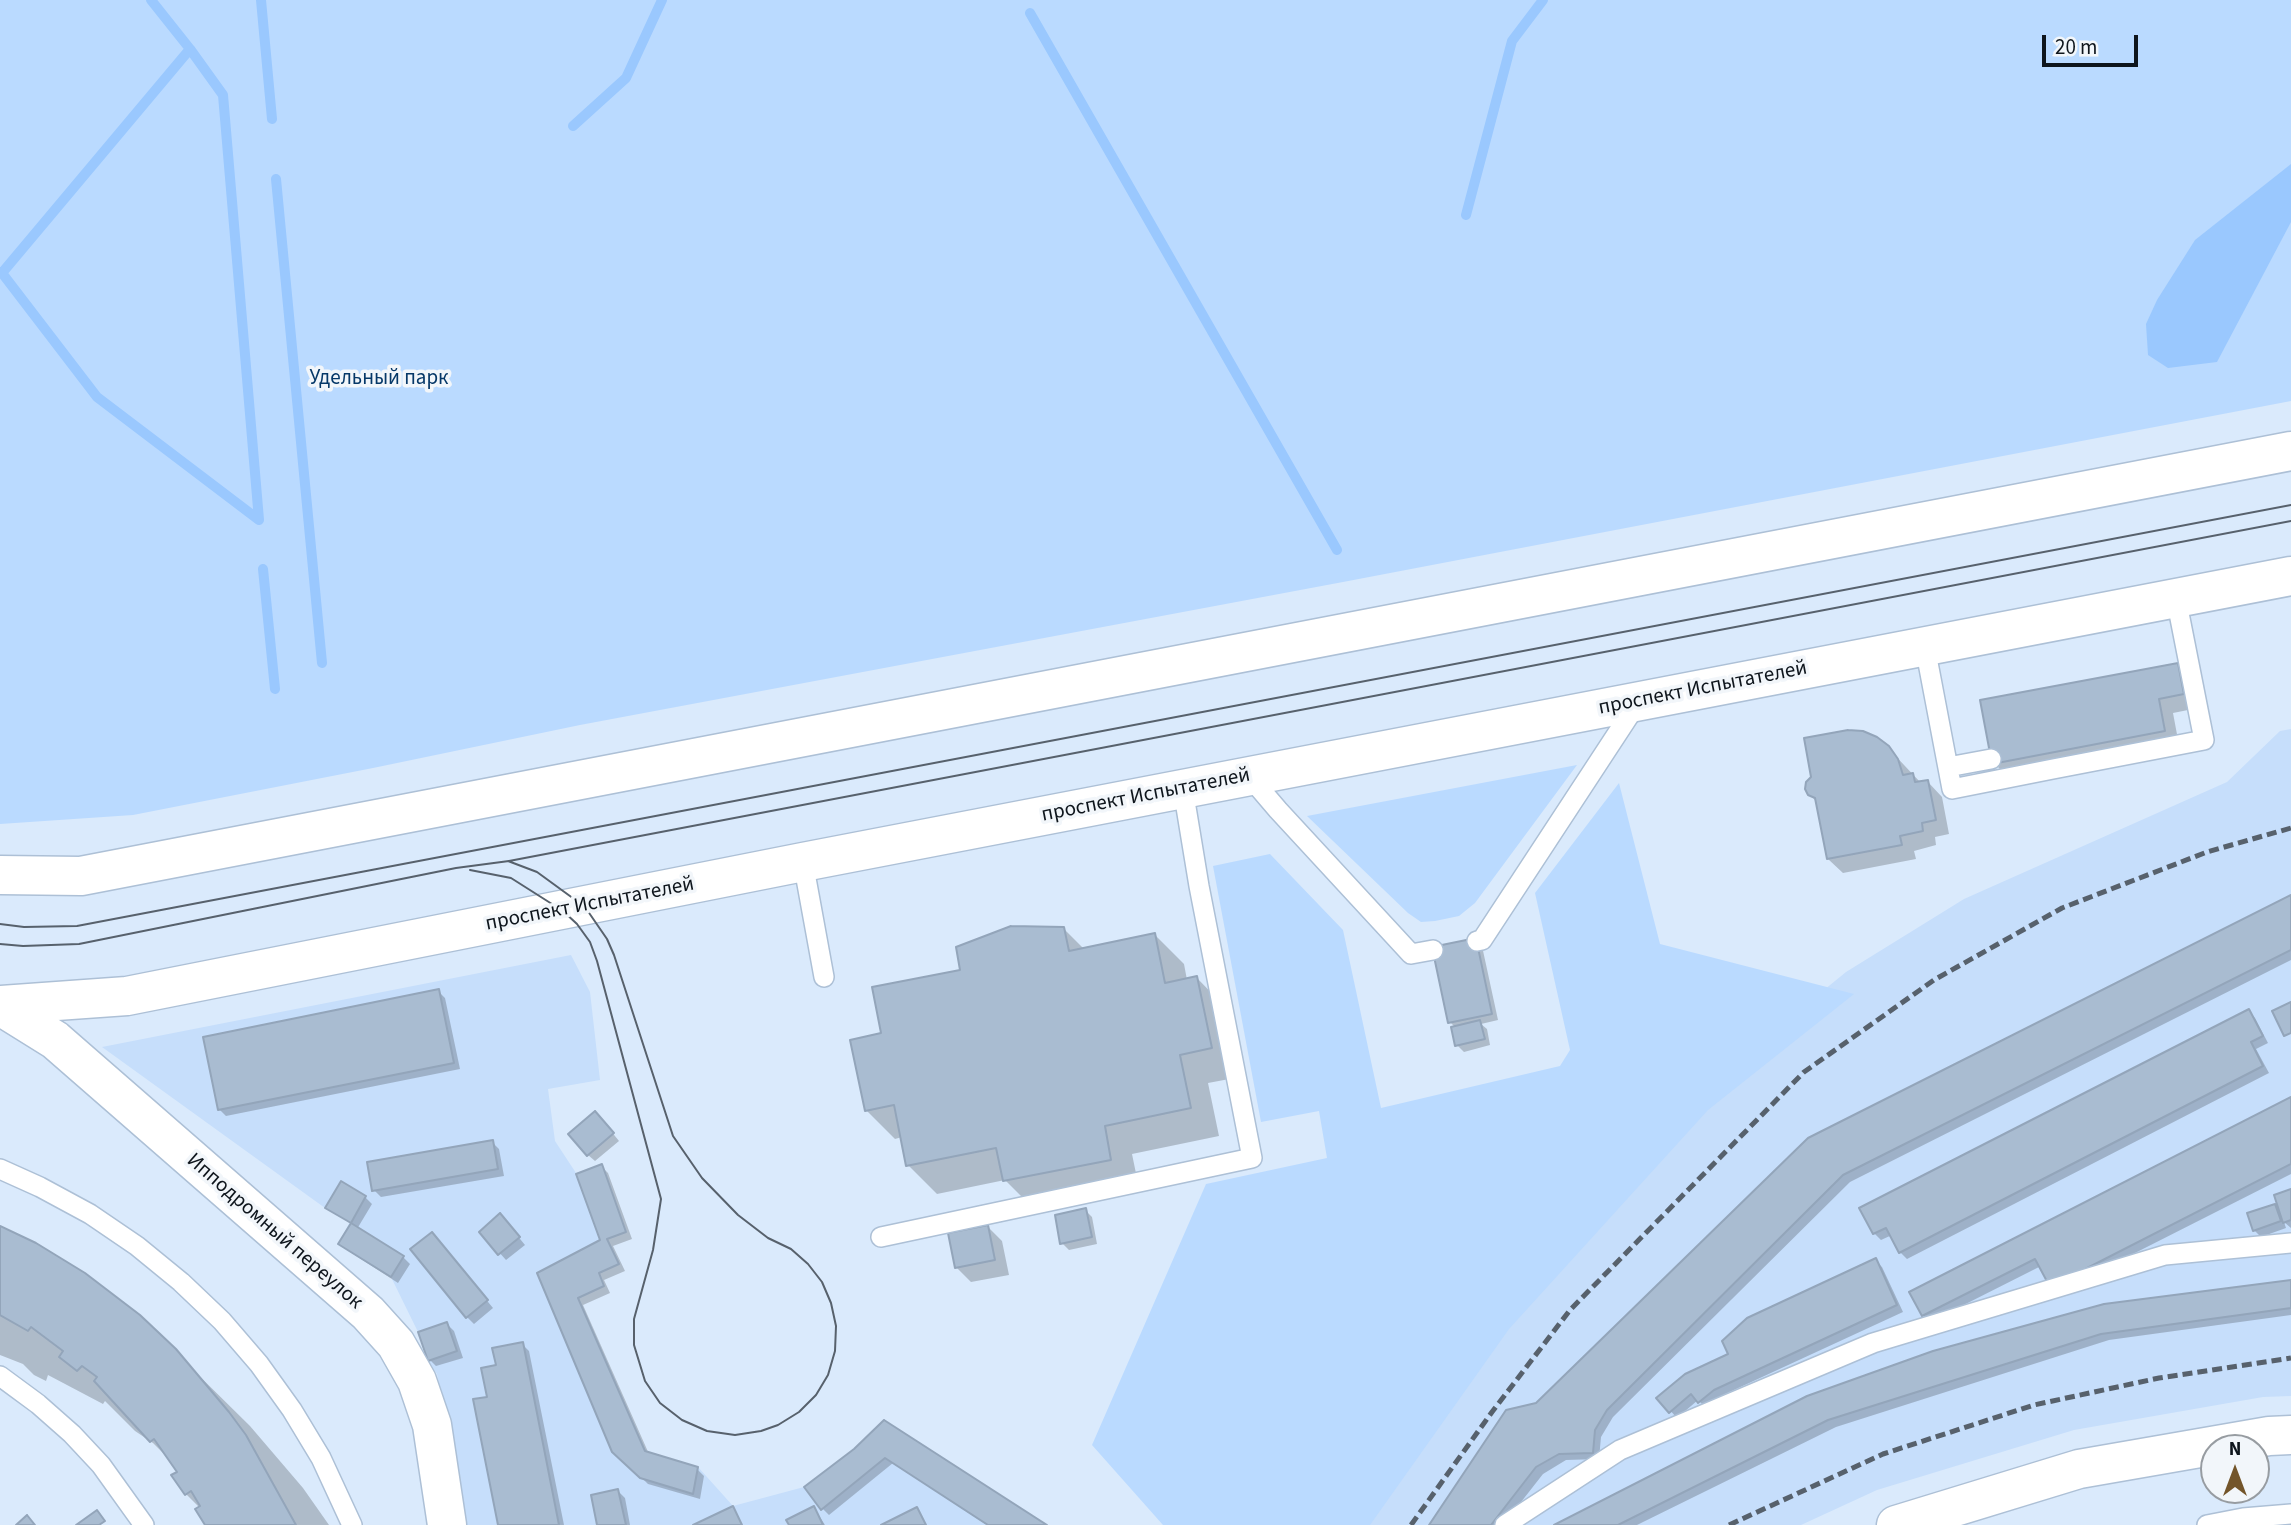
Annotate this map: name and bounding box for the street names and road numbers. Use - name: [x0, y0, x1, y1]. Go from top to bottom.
- street label: проспект Испытателей: [1597, 656, 1809, 722]
- street label: проспект Испытателей: [1040, 763, 1252, 829]
- street label: проспект Испытателей: [484, 872, 696, 938]
- street label: Ипподромный переулок: [181, 1149, 367, 1315]

